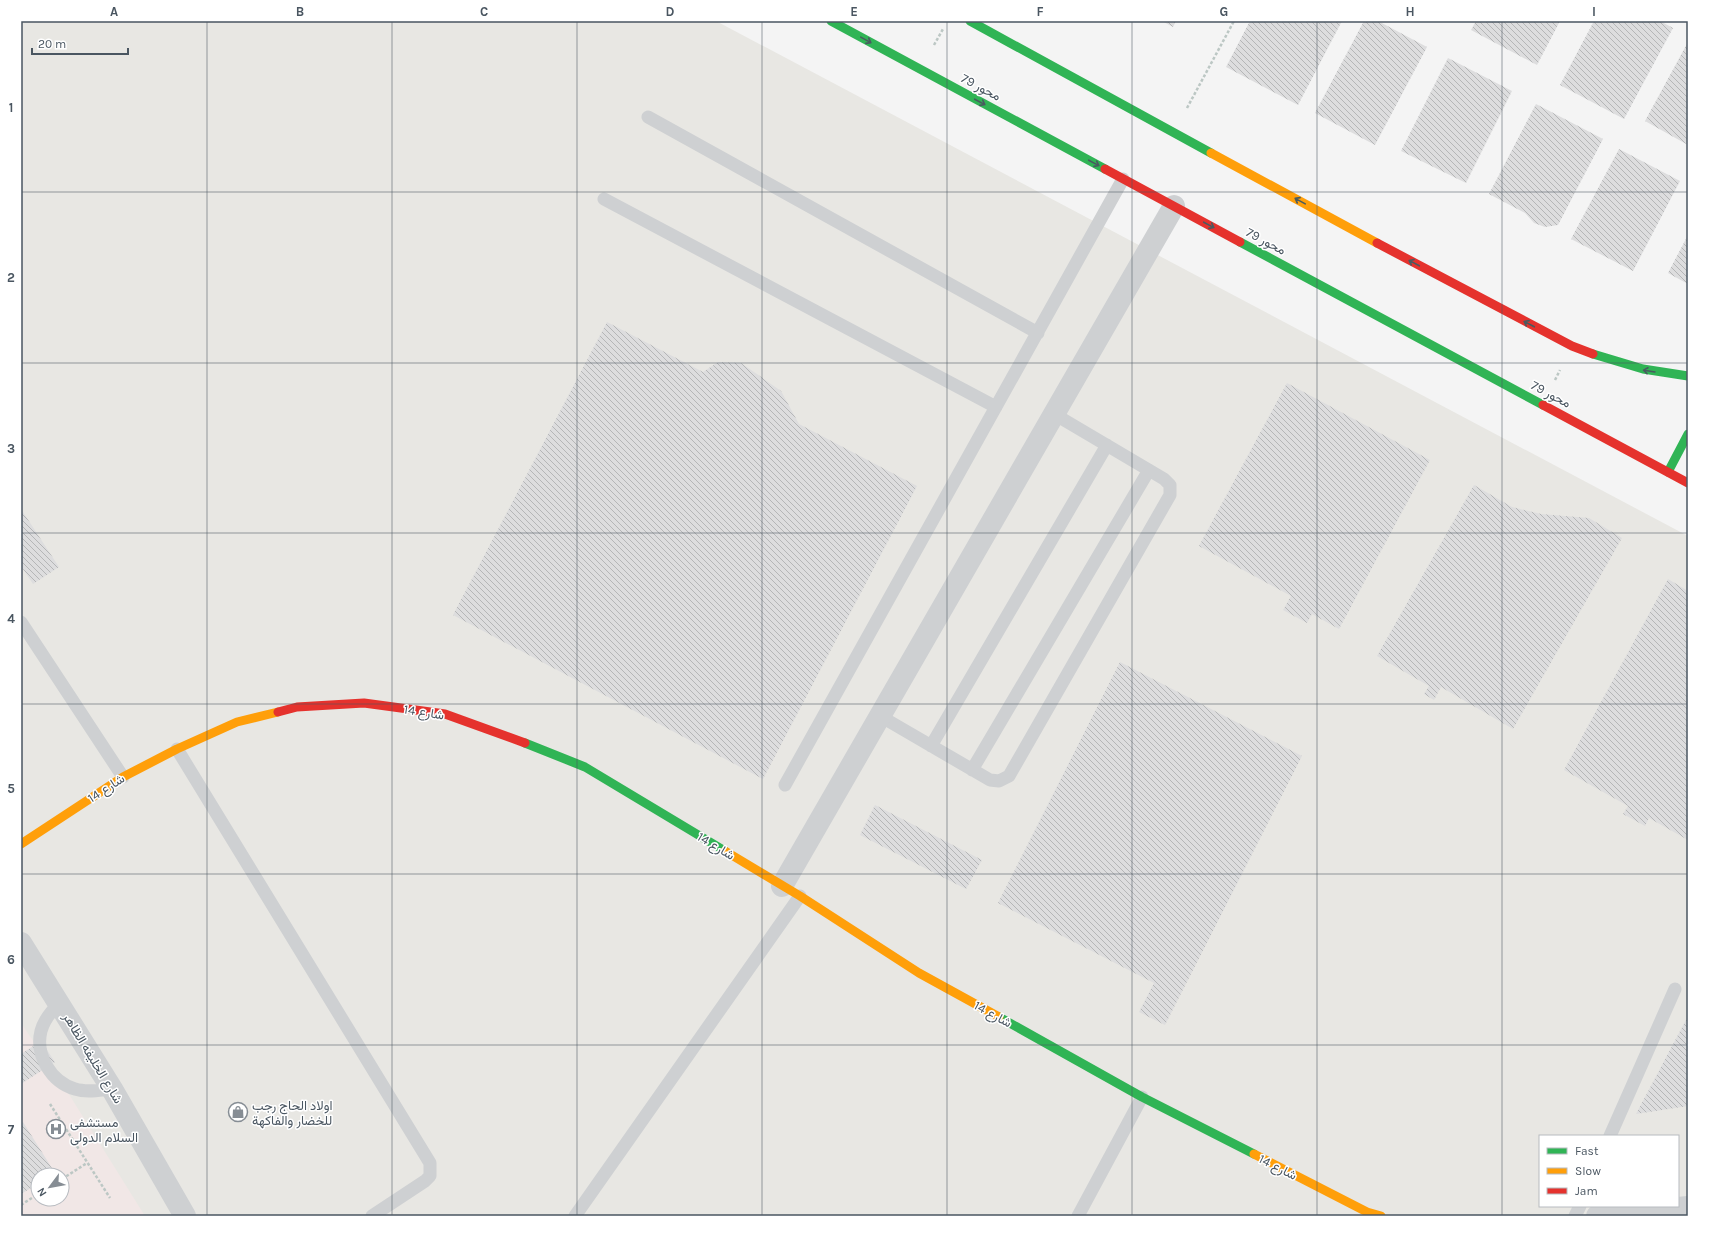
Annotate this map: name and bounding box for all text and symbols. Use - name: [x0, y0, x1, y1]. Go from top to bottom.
- text: A: [110, 4, 118, 19]
- text: B: [296, 4, 304, 19]
- text: C: [480, 4, 488, 19]
- text: D: [666, 4, 675, 19]
- text: E: [850, 4, 858, 19]
- text: F: [1036, 4, 1044, 19]
- text: G: [1220, 4, 1228, 19]
- text: H: [1405, 4, 1415, 19]
- text: I: [1592, 4, 1596, 19]
- scale bar: [32, 30, 128, 56]
- one-way arrow: [860, 36, 872, 44]
- text: 20 m: [38, 37, 66, 51]
- street label: محور 79: [958, 70, 1003, 105]
- one-way arrow: [974, 98, 986, 106]
- text: 1: [9, 100, 13, 115]
- one-way arrow: [1088, 160, 1100, 168]
- one-way arrow: [1294, 197, 1306, 205]
- one-way arrow: [1203, 222, 1215, 229]
- street label: محور 79: [1243, 224, 1288, 259]
- one-way arrow: [1408, 259, 1420, 266]
- text: 2: [7, 270, 15, 285]
- one-way arrow: [1523, 320, 1535, 327]
- one-way arrow: [1643, 367, 1656, 375]
- street label: محور 79: [1528, 377, 1573, 412]
- text: 3: [7, 441, 15, 456]
- text: 4: [7, 611, 15, 626]
- street label: شارع 14: [402, 701, 445, 725]
- street label: شارع 14: [85, 771, 128, 807]
- text: 5: [7, 781, 15, 796]
- street label: شارع 14: [694, 829, 737, 865]
- text: 6: [7, 952, 15, 967]
- street label: شارع 14: [971, 998, 1014, 1032]
- street label: شارع الخليفه الظاهر: [58, 1009, 126, 1107]
- place label: اولاد الحاج رجب للخضار والفاكهة: [252, 1098, 333, 1129]
- shop icon: اولاد الحاج رجب للخضار والفاكهة: [227, 1101, 249, 1123]
- place label: مستشفى السلام الدولى: [70, 1115, 138, 1146]
- hospital icon: مستشفى السلام الدولى: [45, 1118, 67, 1140]
- text: 7: [8, 1122, 15, 1137]
- legend: [1539, 1135, 1679, 1207]
- text: Fast: [1575, 1144, 1599, 1158]
- street label: شارع 14: [1256, 1151, 1300, 1185]
- text: Slow: [1575, 1164, 1601, 1178]
- north arrow: [30, 1167, 70, 1207]
- text: Jam: [1575, 1184, 1598, 1198]
- text: N: [34, 1185, 50, 1199]

